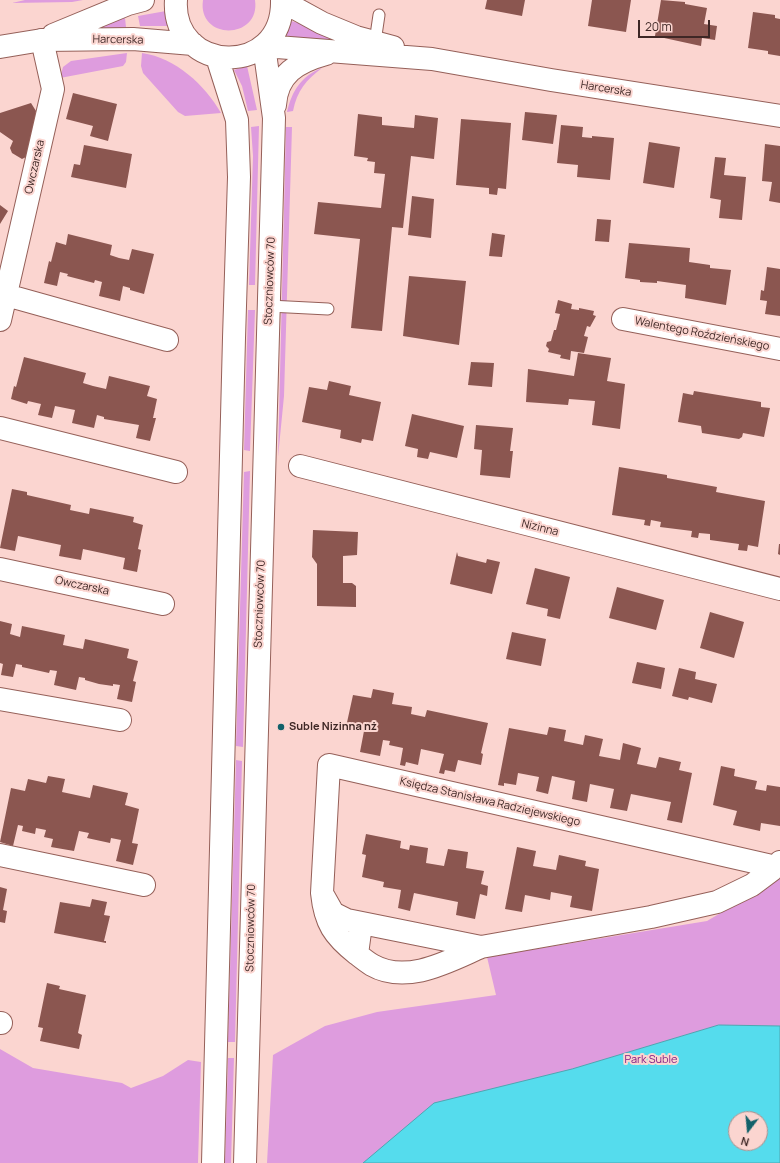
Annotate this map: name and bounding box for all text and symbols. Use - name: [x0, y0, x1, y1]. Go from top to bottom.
- scale bar: [640, 12, 712, 38]
- text: 20 m: [645, 18, 672, 35]
- street label: Harcerska: [92, 33, 144, 47]
- street label: Harcerska: [580, 78, 632, 100]
- street label: Owczarska: [22, 139, 48, 195]
- street label: Stoczniowców 70: [262, 237, 278, 325]
- street label: Walentego Roździeńskiego: [634, 314, 770, 354]
- street label: Nizinna: [520, 517, 560, 539]
- street label: Stoczniowców 70: [252, 560, 268, 648]
- street label: Owczarska: [54, 574, 110, 598]
- place label: Suble Nizinna nż: [289, 720, 377, 734]
- marker: Suble Nizinna nż: [276, 722, 286, 732]
- street label: Księdza Stanisława Radziejewskiego: [399, 775, 581, 829]
- street label: Stoczniowców 70: [244, 884, 258, 972]
- park label: Park Suble: [625, 1053, 677, 1067]
- north arrow: [728, 1111, 768, 1151]
- text: N: [739, 1134, 751, 1150]

